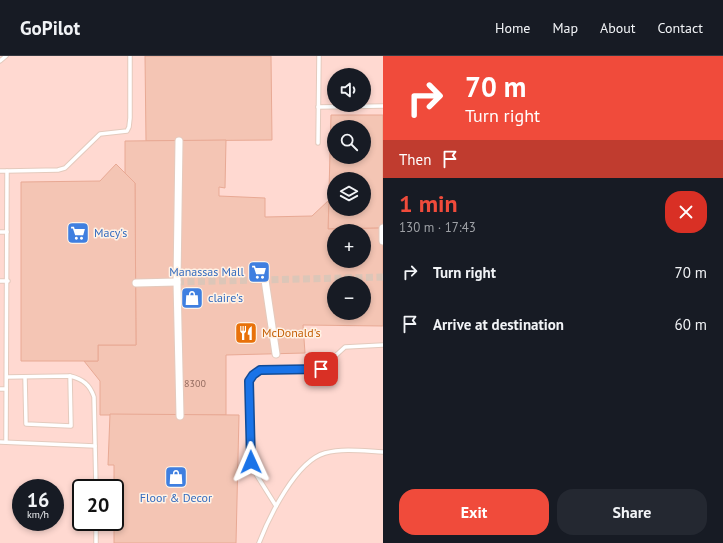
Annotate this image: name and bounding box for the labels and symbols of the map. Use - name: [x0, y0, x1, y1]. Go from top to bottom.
- supermarket icon: Macy's: [65, 220, 91, 246]
- place label: Macy's: [94, 225, 127, 240]
- supermarket icon: Manassas Mall: [246, 259, 272, 285]
- place label: Manassas Mall: [169, 264, 244, 279]
- shop icon: claire's: [179, 285, 205, 311]
- place label: claire's: [208, 290, 243, 305]
- restaurant icon: McDonald's: [233, 320, 259, 346]
- place label: McDonald's: [262, 325, 321, 340]
- pin: [304, 352, 338, 386]
- house number: 8300: [184, 377, 206, 390]
- position arrow: [230, 441, 272, 483]
- shop icon: Floor & Decor: [163, 464, 189, 490]
- speed limit sign: 20: [72, 479, 124, 531]
- place label: Floor & Decor: [140, 490, 212, 505]

